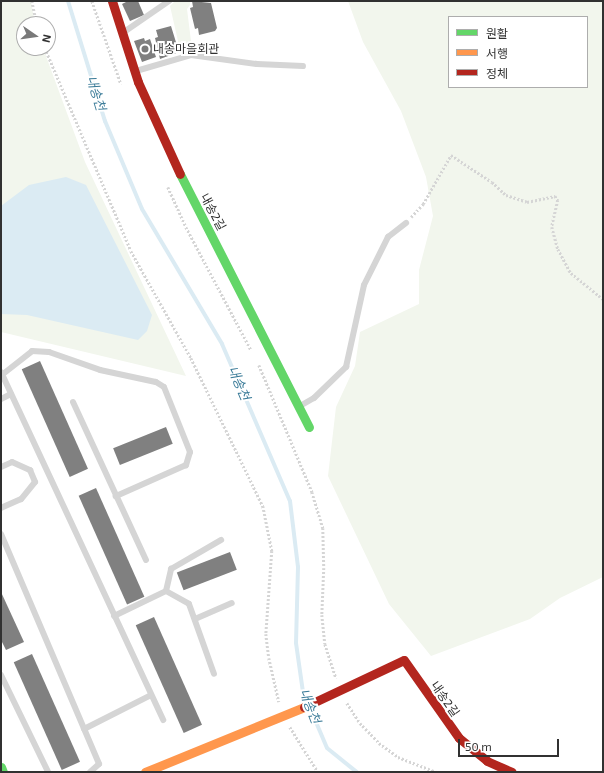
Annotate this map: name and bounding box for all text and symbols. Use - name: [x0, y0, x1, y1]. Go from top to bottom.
- north arrow: [16, 16, 56, 56]
- legend: [448, 16, 588, 88]
- text: 원활: [486, 26, 508, 40]
- text: N: [40, 33, 54, 44]
- place label: 내송마을회관: [153, 42, 219, 56]
- marker: 내송마을회관: [140, 44, 150, 54]
- text: 서행: [486, 46, 508, 60]
- text: 정체: [486, 66, 508, 80]
- water label: 내송천: [83, 74, 109, 112]
- street label: 내송2길: [197, 191, 229, 233]
- water label: 내송천: [225, 363, 253, 403]
- street label: 내송2길: [428, 679, 462, 719]
- water label: 내송천: [296, 686, 324, 726]
- scale bar: [460, 731, 561, 757]
- text: 50 m: [465, 739, 492, 753]

